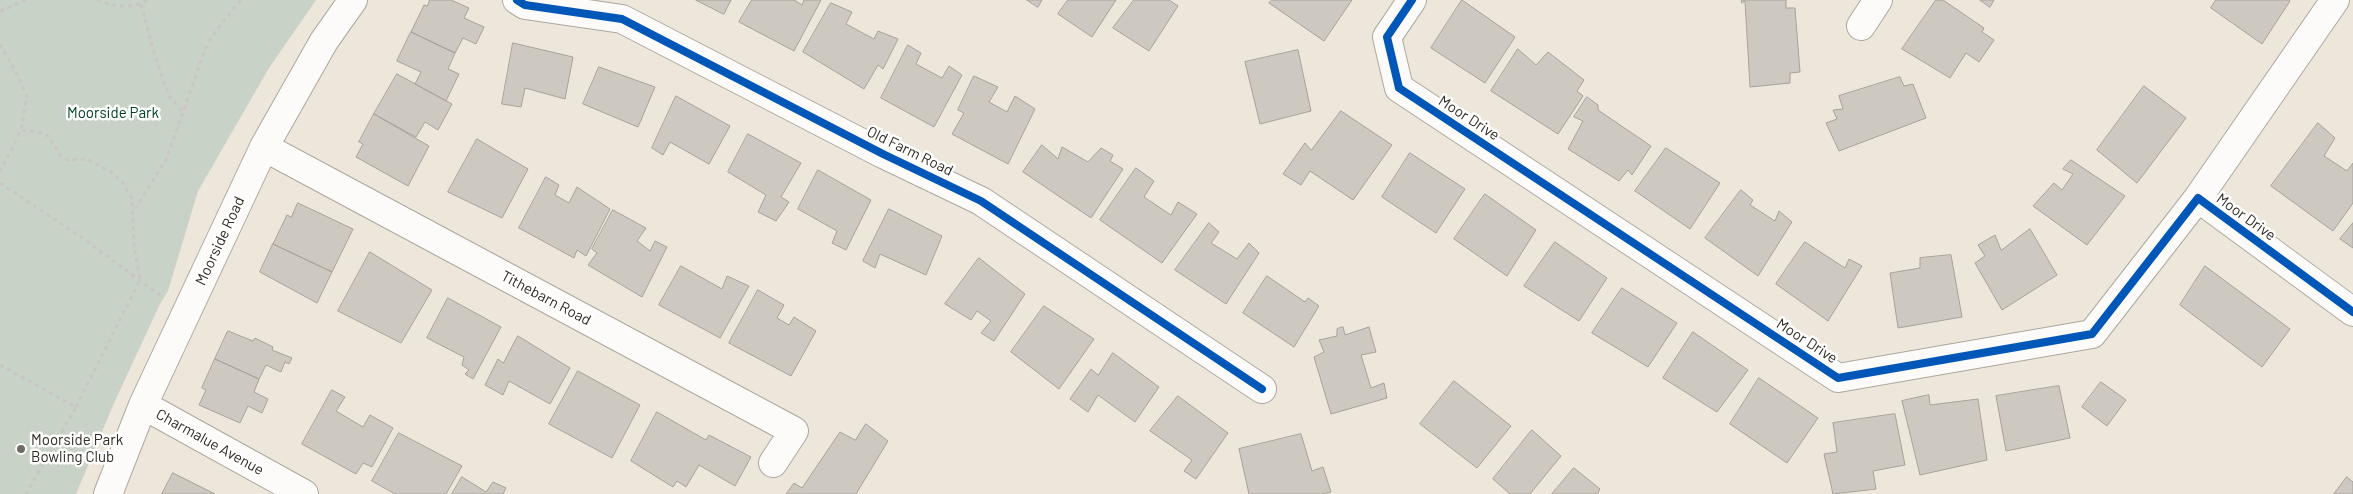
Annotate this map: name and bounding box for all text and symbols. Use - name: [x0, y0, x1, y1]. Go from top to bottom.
- street label: Moor Drive: [1435, 92, 1503, 144]
- park label: Moorside Park: [67, 104, 159, 122]
- street label: Old Farm Road: [864, 122, 956, 180]
- street label: Moor Drive: [2213, 189, 2279, 245]
- street label: Moorside Road: [192, 194, 248, 288]
- street label: Tithebarn Road: [498, 267, 594, 329]
- street label: Moor Drive: [1773, 315, 1841, 367]
- street label: Charmalue Avenue: [153, 405, 267, 479]
- place label: Moorside Park Bowling Club: [31, 431, 123, 466]
- marker: Moorside Park Bowling Club: [15, 443, 27, 455]

